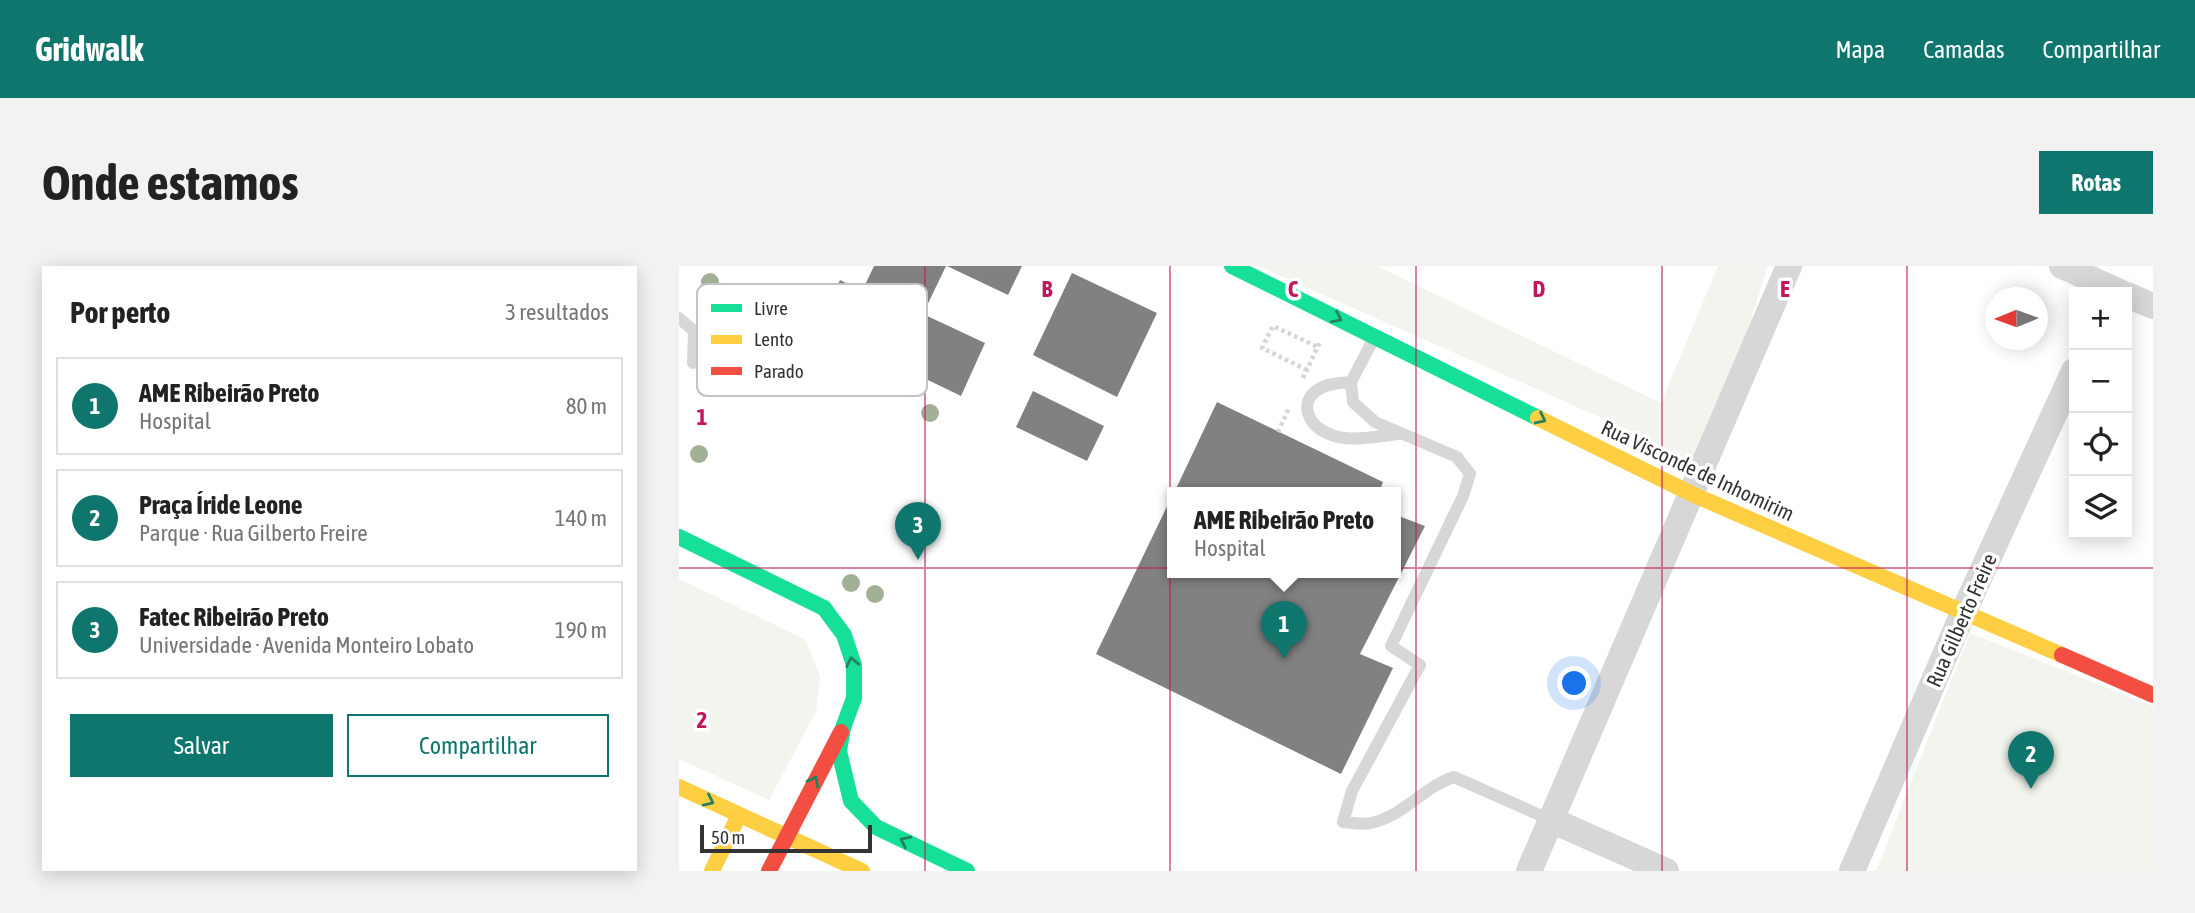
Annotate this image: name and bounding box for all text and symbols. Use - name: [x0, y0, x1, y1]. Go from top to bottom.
- text: Gridwalk: [35, 30, 143, 68]
- text: Mapa: [1835, 36, 1885, 63]
- text: Camadas: [1923, 36, 2005, 63]
- text: Compartilhar: [2043, 36, 2160, 63]
- button: Rotas: [2039, 151, 2153, 214]
- text: Onde estamos: [42, 154, 299, 210]
- text: B: [1042, 276, 1053, 302]
- text: C: [1288, 276, 1299, 302]
- text: D: [1533, 276, 1546, 302]
- text: E: [1780, 276, 1790, 302]
- legend: [697, 284, 927, 396]
- north arrow: [1985, 287, 2048, 350]
- map controls: [2069, 287, 2132, 539]
- button: +: [2069, 287, 2132, 350]
- text: Por perto: [70, 295, 170, 329]
- text: Livre: [754, 297, 788, 319]
- text: 3 resultados: [505, 299, 609, 325]
- one-way arrow: [1330, 310, 1343, 324]
- text: Lento: [754, 328, 793, 350]
- button: −: [2069, 350, 2132, 413]
- text: Parado: [754, 360, 804, 382]
- text: AME Ribeirão Preto: [139, 378, 320, 408]
- text: 1: [90, 393, 100, 419]
- text: 80 m: [566, 393, 607, 419]
- text: 1: [697, 404, 708, 430]
- text: Hospital: [139, 408, 211, 434]
- one-way arrow: [1534, 411, 1546, 425]
- button: locate: [2069, 413, 2132, 476]
- street label: Rua Visconde de Inhomirim: [1598, 415, 1798, 525]
- button: layers: [2069, 476, 2132, 539]
- popup: [1167, 487, 1401, 578]
- text: Praça Íride Leone: [139, 490, 303, 520]
- pin: 3: [895, 502, 941, 560]
- text: 2: [90, 505, 100, 531]
- text: 140 m: [555, 505, 607, 531]
- text: AME Ribeirão Preto: [1194, 505, 1374, 535]
- text: Parque · Rua Gilberto Freire: [139, 520, 368, 546]
- text: Hospital: [1194, 535, 1266, 561]
- street label: Rua Gilberto Freire: [1921, 550, 2001, 690]
- pin: 1: [1261, 601, 1307, 659]
- text: Fatec Ribeirão Preto: [139, 602, 329, 632]
- text: 3: [90, 617, 100, 643]
- text: 190 m: [555, 617, 607, 643]
- text: Universidade · Avenida Monteiro Lobato: [139, 632, 474, 658]
- one-way arrow: [845, 656, 860, 668]
- your location: [1557, 666, 1591, 700]
- text: 2: [697, 707, 707, 733]
- button: Salvar: [70, 714, 333, 777]
- button: Compartilhar: [347, 714, 609, 777]
- pin: 2: [2008, 731, 2054, 789]
- one-way arrow: [806, 776, 820, 789]
- one-way arrow: [702, 793, 714, 807]
- scale bar: [700, 822, 871, 854]
- text: 50 m: [711, 826, 745, 848]
- one-way arrow: [900, 836, 913, 850]

